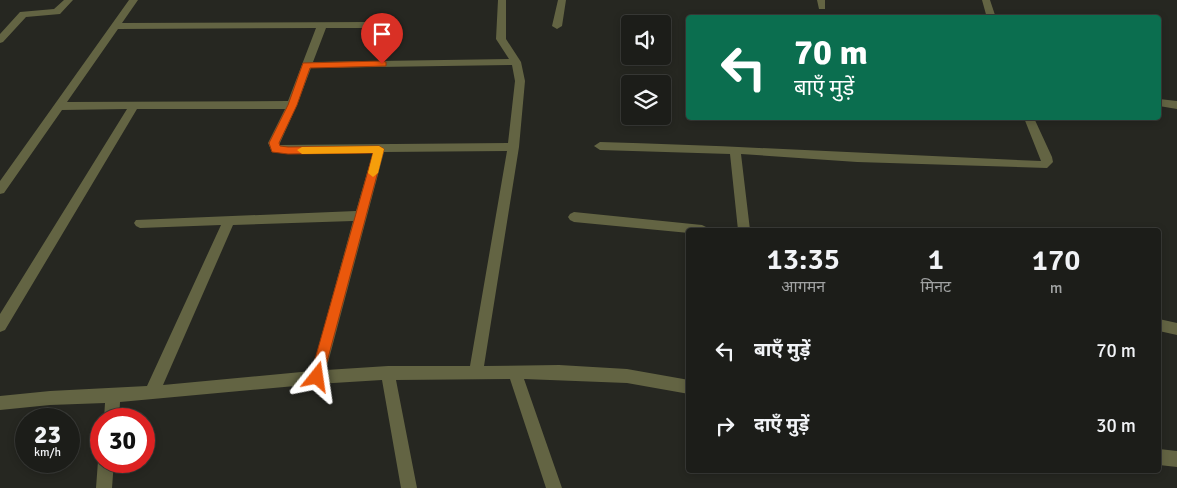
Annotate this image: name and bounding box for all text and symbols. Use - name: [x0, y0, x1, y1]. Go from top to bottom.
- pin: [361, 13, 403, 64]
- map controls: [621, 15, 671, 125]
- button: sound: [621, 15, 671, 65]
- icon: arrive: [368, 20, 396, 48]
- text: 70 m: [794, 31, 868, 74]
- icon: left: [711, 35, 776, 100]
- text: बाएँ मुड़ें: [794, 74, 854, 101]
- button: layers: [621, 75, 671, 125]
- text: 13:35: [767, 241, 840, 278]
- text: 1: [928, 241, 944, 278]
- text: 170: [1032, 242, 1080, 279]
- text: आगमन: [781, 277, 825, 297]
- text: मिनट: [920, 277, 951, 297]
- text: m: [1050, 278, 1062, 298]
- icon: left: [711, 337, 739, 365]
- text: बाएँ मुड़ें: [754, 338, 810, 362]
- text: 70 m: [1096, 339, 1136, 363]
- position arrow: [290, 350, 342, 402]
- speed limit sign: 30: [90, 408, 155, 473]
- icon: right: [711, 412, 739, 440]
- text: दाएँ मुड़ें: [754, 413, 809, 437]
- text: 30 m: [1096, 414, 1136, 438]
- text: 23: [34, 419, 61, 450]
- text: km/h: [34, 445, 61, 460]

